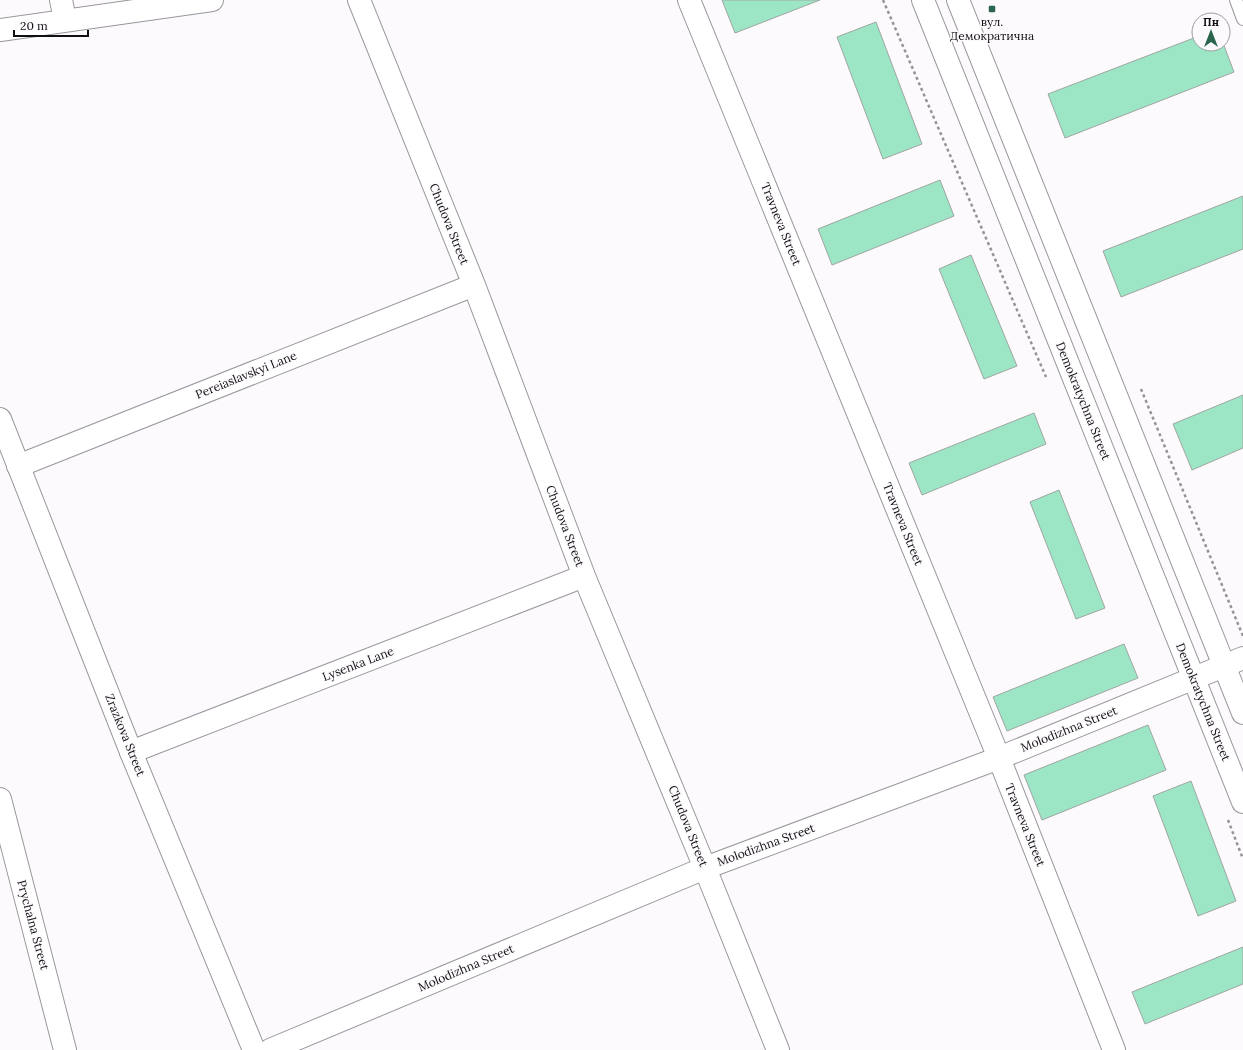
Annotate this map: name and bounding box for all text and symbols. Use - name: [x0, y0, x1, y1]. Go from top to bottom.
- marker: вул. Демократична: [987, 4, 997, 14]
- scale bar: [14, 12, 88, 38]
- north arrow: [1191, 12, 1231, 52]
- place label: вул. Демократична: [950, 14, 1034, 43]
- text: Пн: [1203, 15, 1219, 29]
- text: 20 m: [20, 18, 48, 33]
- street label: Travneva Street: [758, 180, 805, 268]
- street label: Chudova Street: [426, 181, 473, 267]
- street label: Demokratychna Street: [1053, 340, 1114, 462]
- street label: Pereiaslavskyi Lane: [193, 347, 299, 402]
- street label: Travneva Street: [880, 480, 927, 568]
- street label: Chudova Street: [543, 483, 588, 569]
- street label: Demokratychna Street: [1173, 641, 1234, 763]
- street label: Lysenka Lane: [320, 643, 396, 684]
- street label: Zrazkova Street: [102, 692, 149, 778]
- street label: Molodizhna Street: [1018, 702, 1120, 755]
- street label: Travneva Street: [1002, 781, 1049, 869]
- street label: Chudova Street: [665, 783, 712, 869]
- street label: Molodizhna Street: [715, 820, 817, 869]
- street label: Prychalna Street: [14, 878, 53, 972]
- street label: Molodizhna Street: [416, 940, 516, 995]

